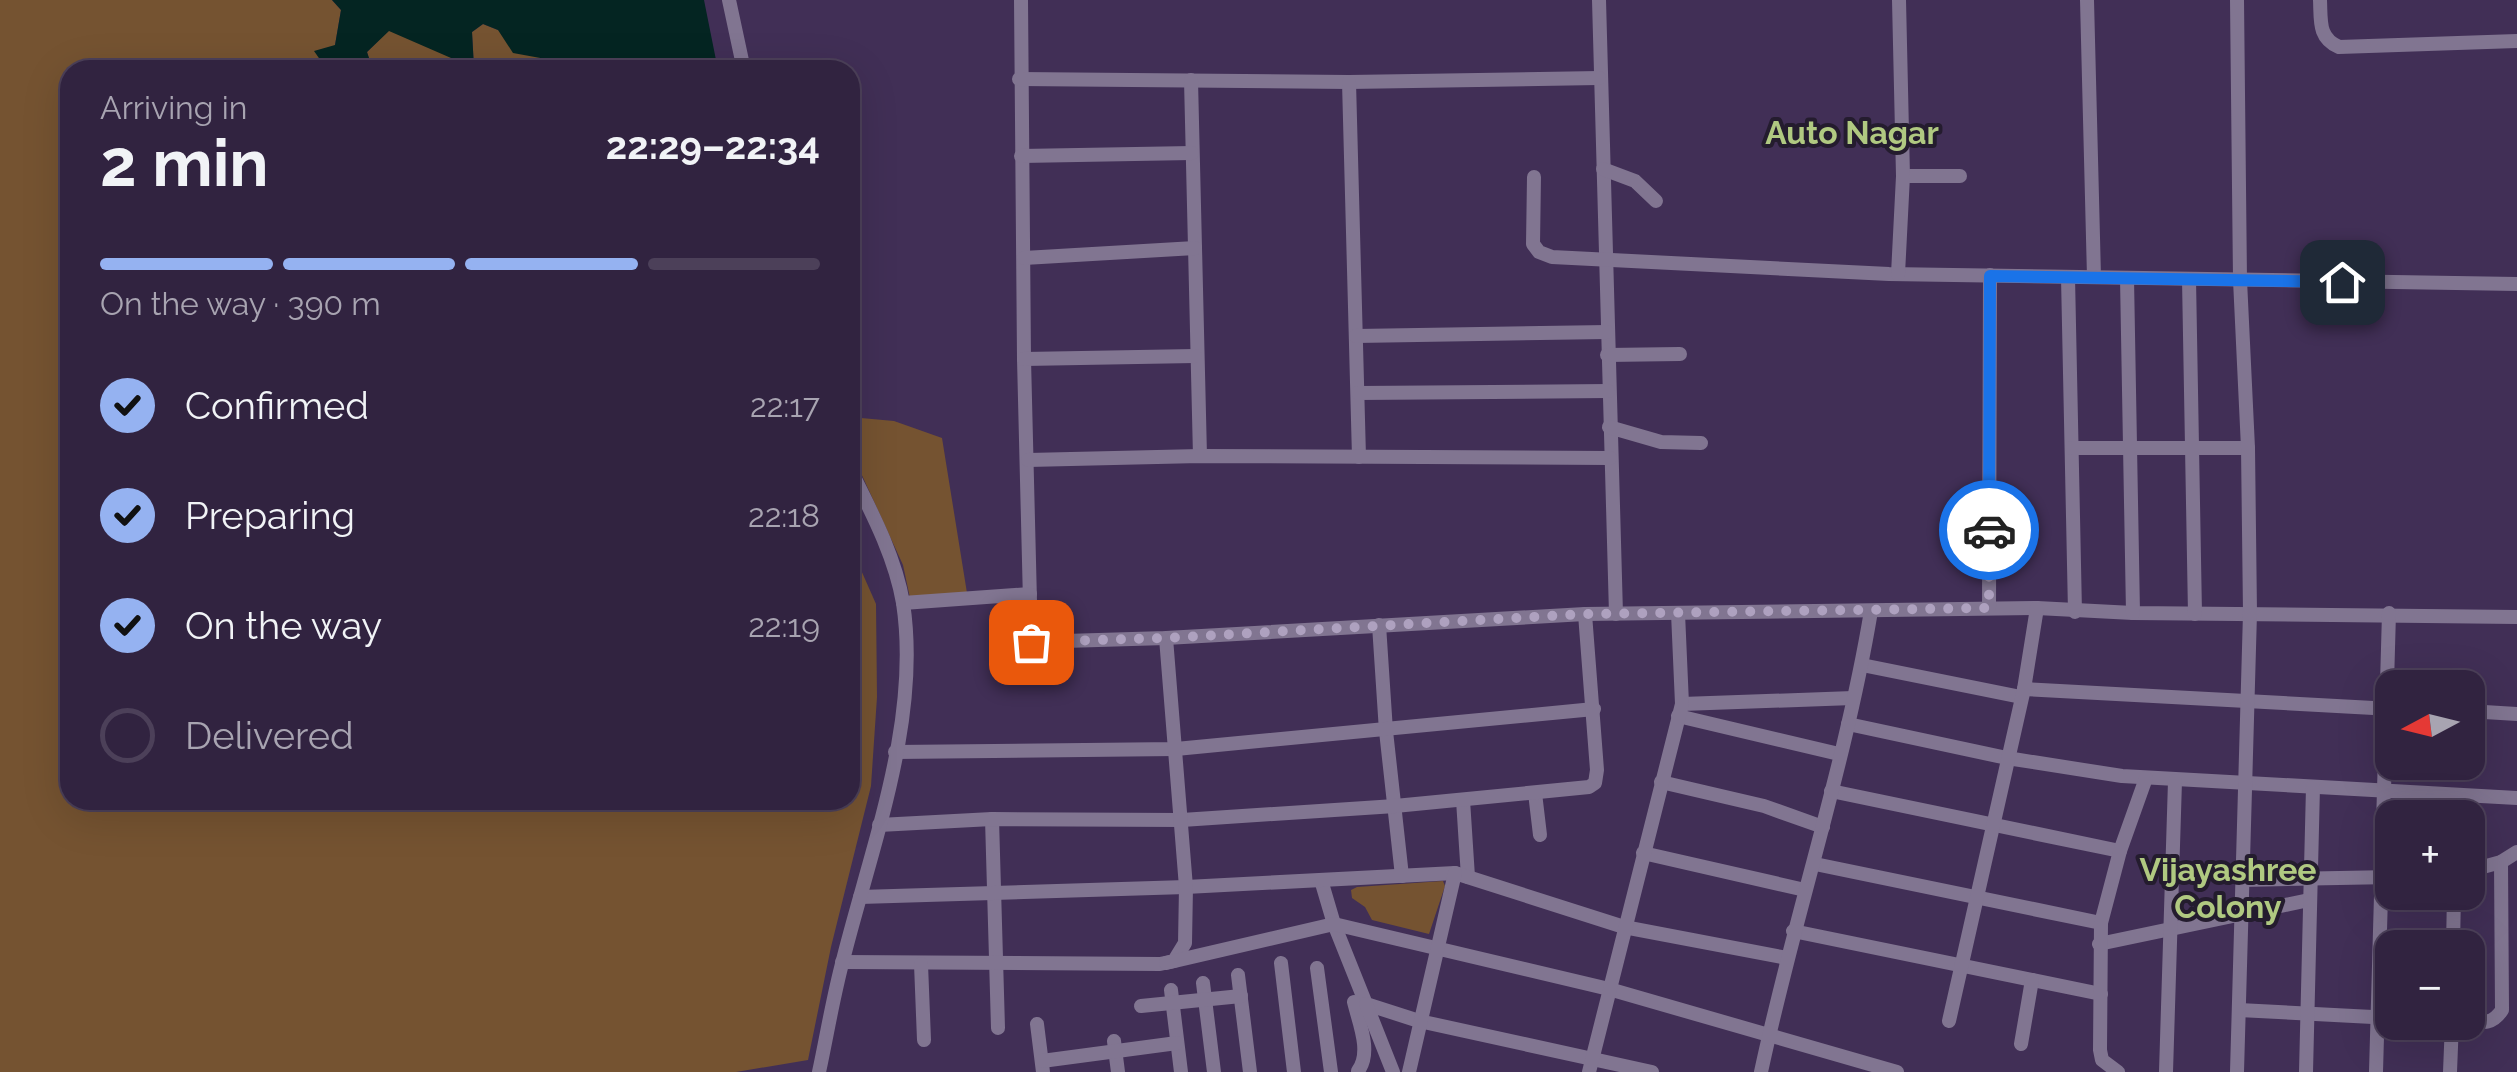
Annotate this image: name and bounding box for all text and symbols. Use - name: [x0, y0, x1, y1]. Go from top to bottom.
- text: Arriving in: [100, 89, 247, 126]
- district label: Auto Nagar: [1765, 114, 1939, 151]
- text: 22:29–22:34: [606, 123, 820, 168]
- text: 2 min: [100, 125, 269, 201]
- pin: [2300, 240, 2385, 325]
- icon: home: [2315, 255, 2370, 310]
- text: On the way · 390 m: [100, 285, 381, 322]
- icon: check: [100, 378, 155, 433]
- text: Confirmed: [185, 383, 369, 428]
- text: 22:17: [750, 387, 820, 424]
- courier: [1939, 480, 2039, 580]
- icon: check: [100, 488, 155, 543]
- text: Preparing: [185, 493, 355, 538]
- text: 22:18: [748, 497, 820, 534]
- icon: car: [1962, 503, 2017, 558]
- icon: check: [100, 598, 155, 653]
- pin: [989, 600, 1074, 685]
- text: On the way: [185, 603, 382, 648]
- text: 22:19: [748, 607, 820, 644]
- icon: bag: [1004, 615, 1059, 670]
- north arrow: [2375, 670, 2485, 780]
- map controls: [2375, 670, 2485, 1040]
- text: Delivered: [185, 713, 354, 758]
- button: +: [2375, 800, 2485, 910]
- district label: Vijayashree Colony: [2139, 851, 2317, 925]
- button: −: [2375, 930, 2485, 1040]

